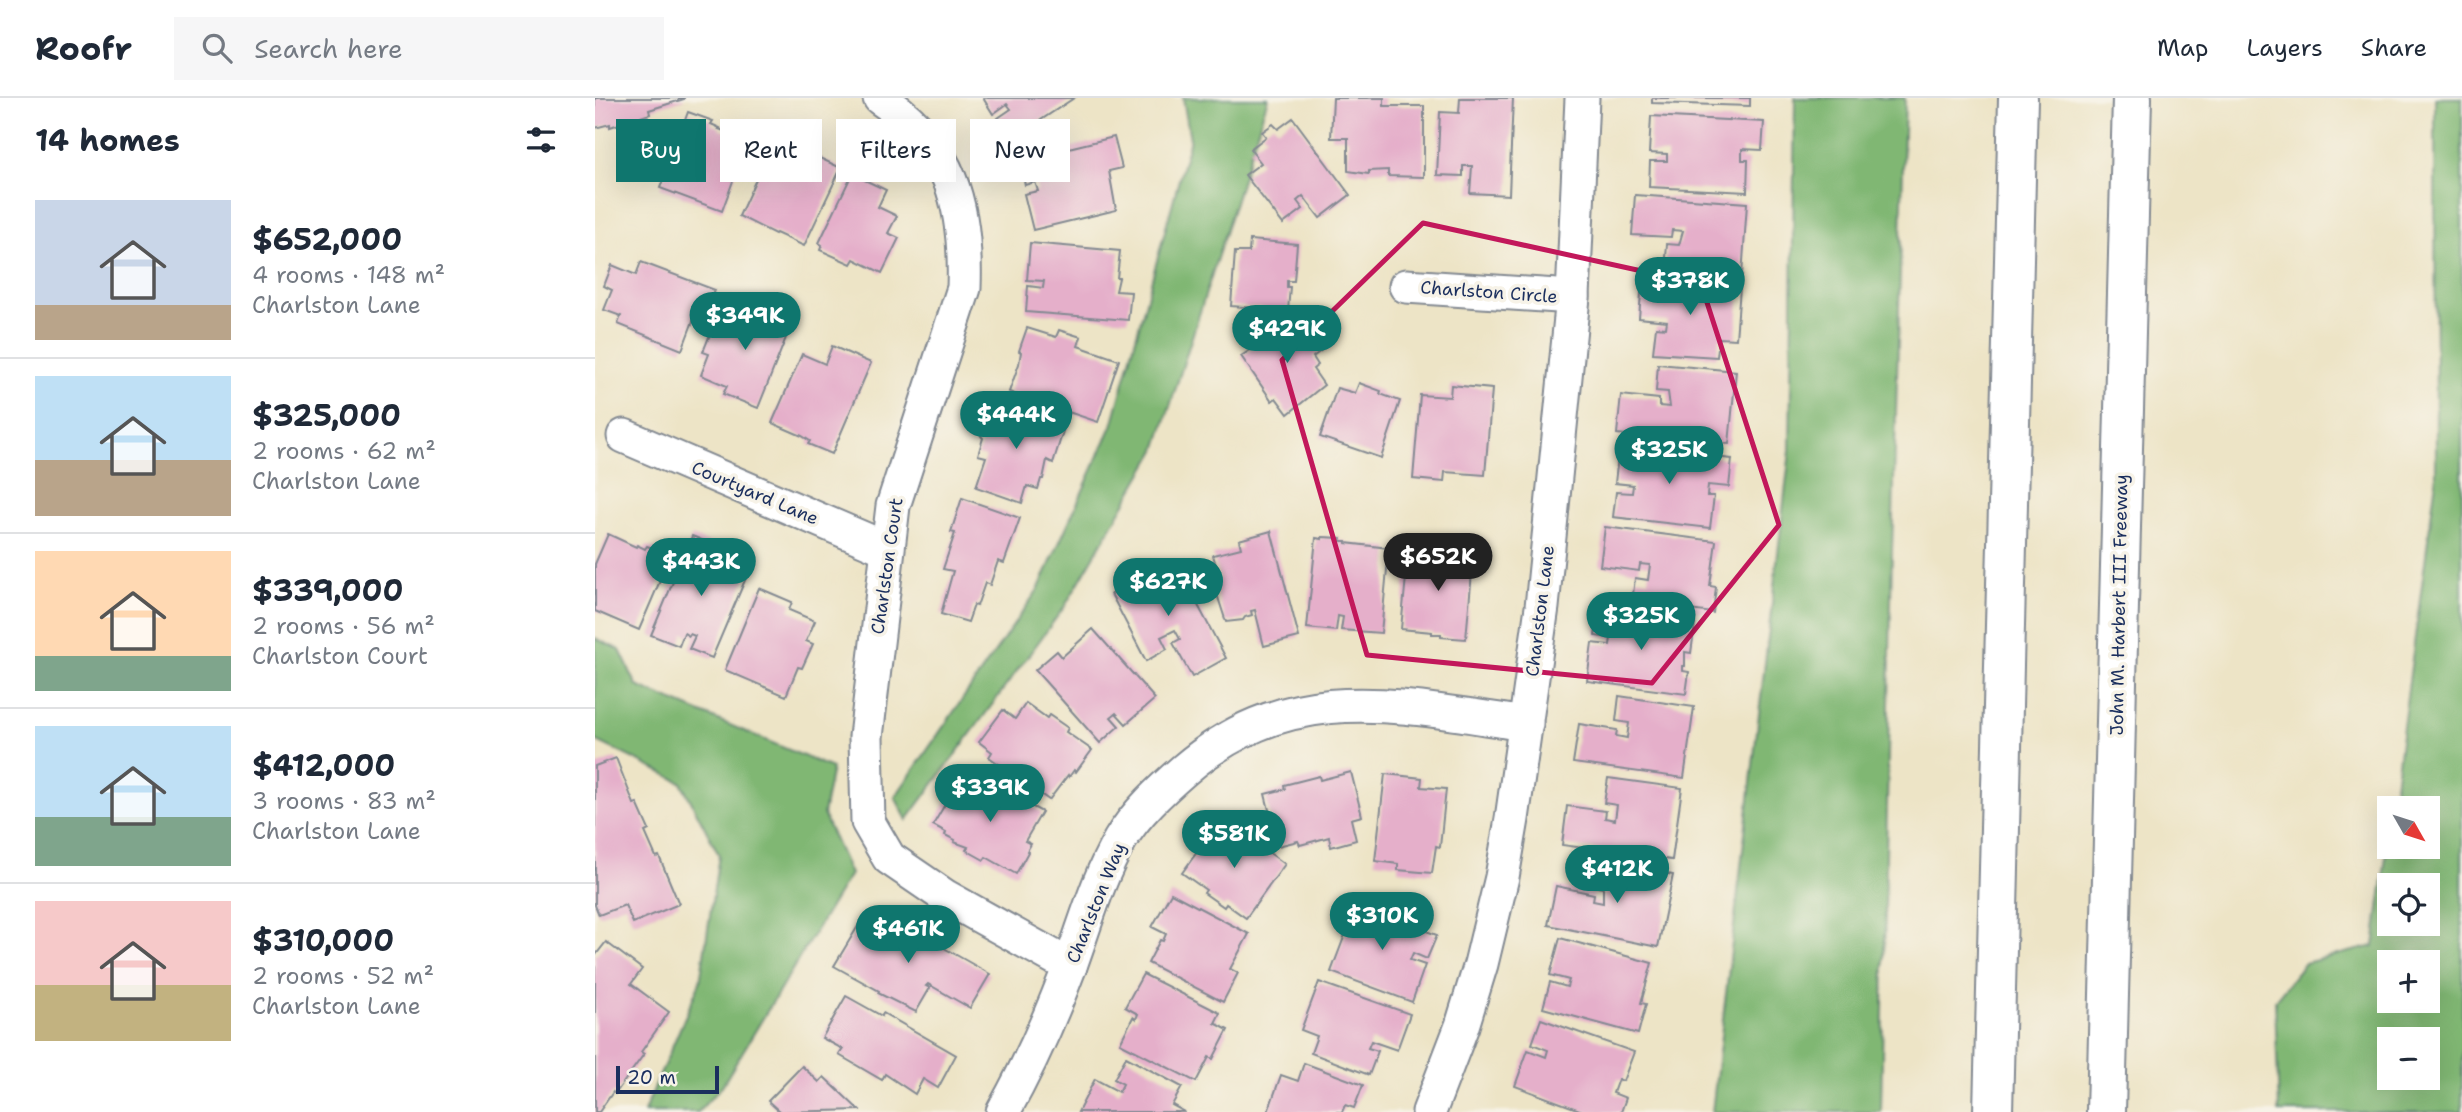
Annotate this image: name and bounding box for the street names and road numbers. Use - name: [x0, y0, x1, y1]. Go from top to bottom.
- street label: Charlston Circle: [1420, 275, 1558, 309]
- street label: Courtyard Lane: [688, 455, 822, 531]
- street label: John M. Harbert III Freeway: [2105, 474, 2133, 736]
- street label: Charlston Court: [866, 496, 908, 636]
- street label: Charlston Lane: [1520, 544, 1560, 678]
- street label: Charlston Way: [1061, 839, 1131, 967]

